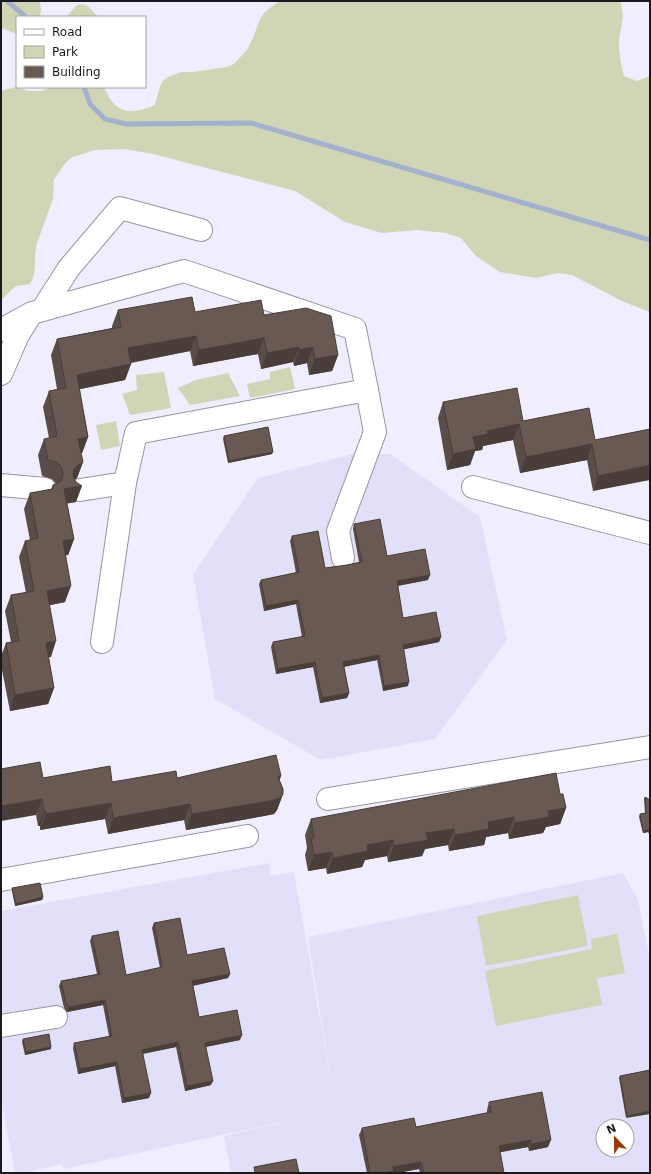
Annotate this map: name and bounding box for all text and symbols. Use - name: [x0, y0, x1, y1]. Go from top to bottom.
- legend: [16, 16, 146, 88]
- text: Road: [52, 25, 82, 39]
- text: Park: [52, 45, 78, 59]
- text: Building: [52, 65, 101, 79]
- north arrow: [595, 1118, 635, 1158]
- text: N: [605, 1121, 618, 1137]

